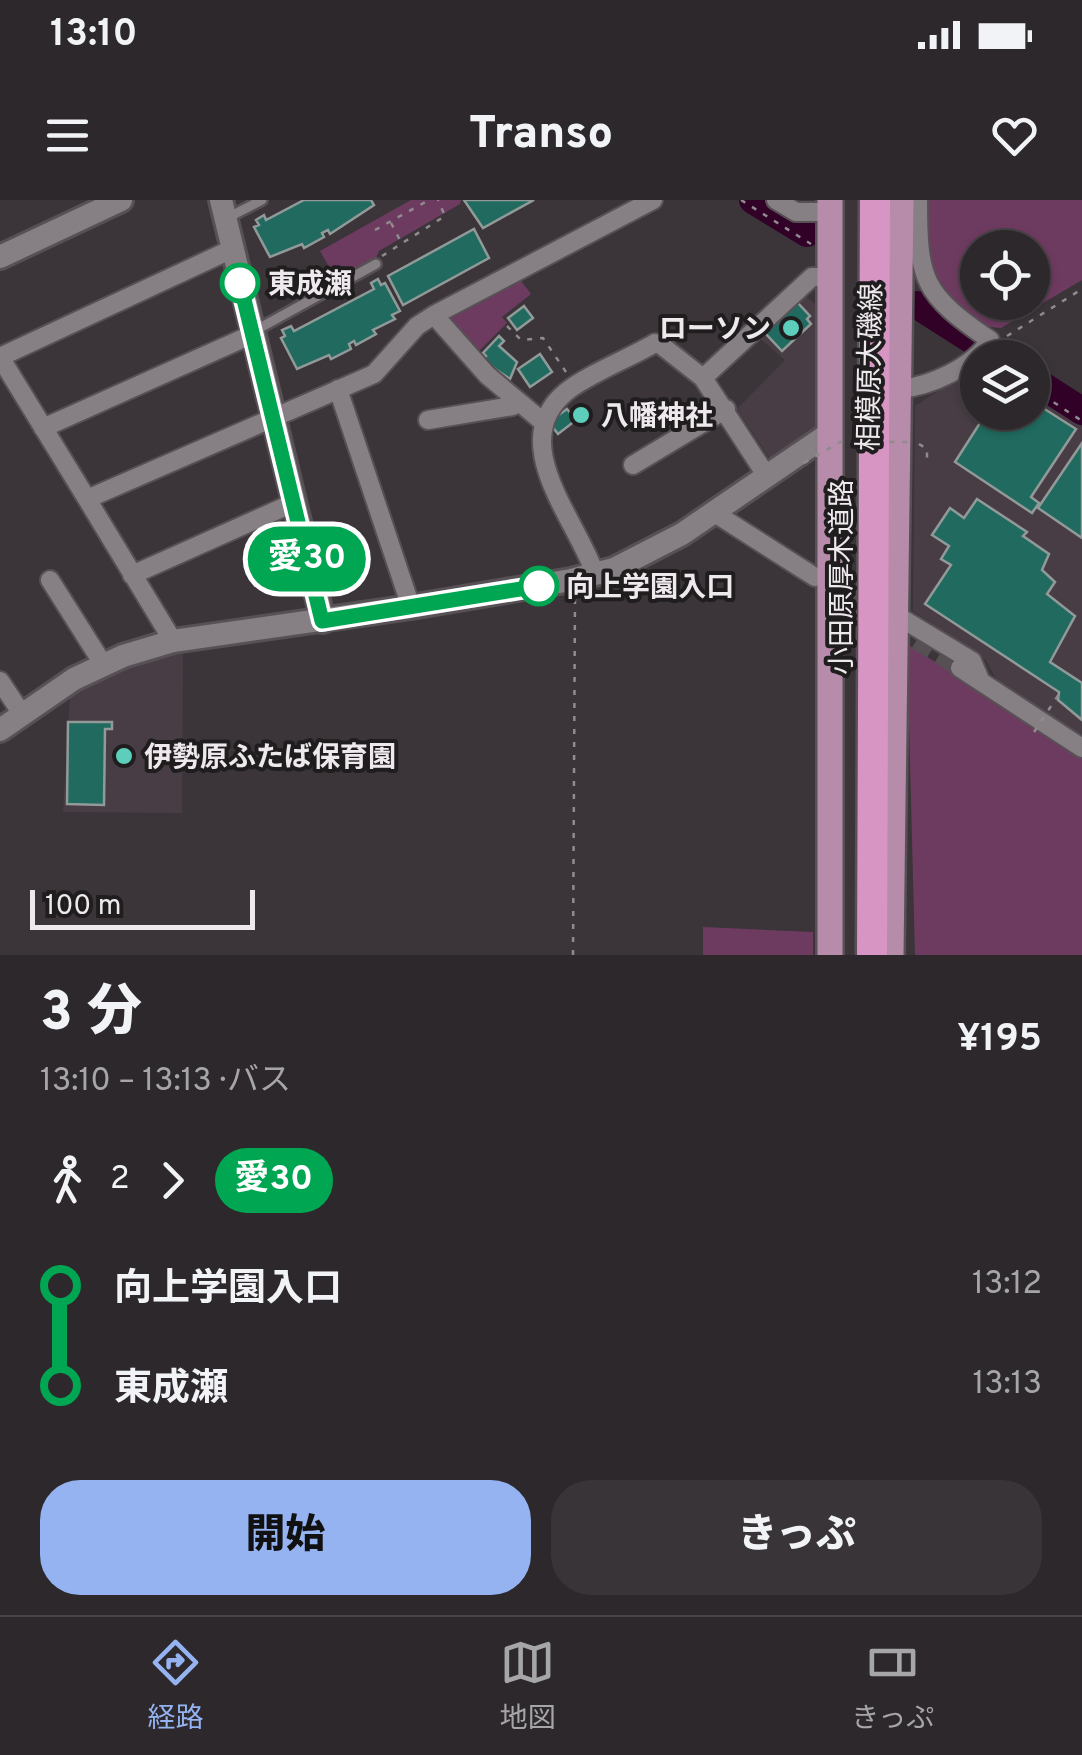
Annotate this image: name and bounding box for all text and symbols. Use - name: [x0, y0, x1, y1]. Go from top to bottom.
- text: 13:10: [50, 11, 137, 60]
- text: Transo: [469, 107, 613, 164]
- icon: menu: [40, 108, 95, 163]
- icon: heart: [987, 108, 1042, 163]
- map controls: [960, 230, 1050, 430]
- button: locate: [960, 230, 1050, 320]
- marker: 東成瀬: [221, 264, 259, 302]
- place label: 東成瀬: [268, 268, 352, 304]
- street label: 相模原大磯線: [853, 283, 891, 451]
- place label: ローソン: [659, 313, 771, 349]
- marker: ローソン: [780, 317, 802, 339]
- button: layers: [960, 340, 1050, 430]
- place label: 八幡神社: [601, 400, 713, 436]
- marker: 八幡神社: [570, 404, 592, 426]
- street label: 小田原厚木道路: [826, 479, 862, 675]
- line badge: 愛30: [250, 526, 364, 592]
- text: 愛30: [268, 537, 346, 581]
- marker: 向上学園入口: [520, 567, 558, 605]
- place label: 向上学園入口: [566, 571, 734, 607]
- place label: 伊勢原ふたば保育園: [144, 741, 396, 777]
- marker: 伊勢原ふたば保育園: [113, 745, 135, 767]
- scale bar: [30, 885, 255, 930]
- text: 100 m: [45, 889, 121, 925]
- text: 3 分: [40, 980, 142, 1050]
- text: ¥195: [957, 1016, 1042, 1065]
- text: 13:10 – 13:13 · バス: [40, 1062, 291, 1102]
- icon: walk: [40, 1153, 95, 1208]
- icon: forward: [145, 1153, 200, 1208]
- text: 愛30: [235, 1158, 313, 1202]
- text: 2: [110, 1160, 130, 1200]
- text: 13:12: [972, 1265, 1042, 1305]
- text: 向上学園入口: [114, 1266, 342, 1315]
- text: 13:13: [972, 1365, 1042, 1405]
- text: 東成瀬: [114, 1366, 228, 1415]
- button: 開始: [40, 1480, 531, 1595]
- button: きっぷ: [551, 1480, 1042, 1595]
- tab: 経路: [148, 1635, 204, 1738]
- tab: 地図: [500, 1635, 556, 1738]
- tab: きっぷ: [851, 1635, 934, 1738]

